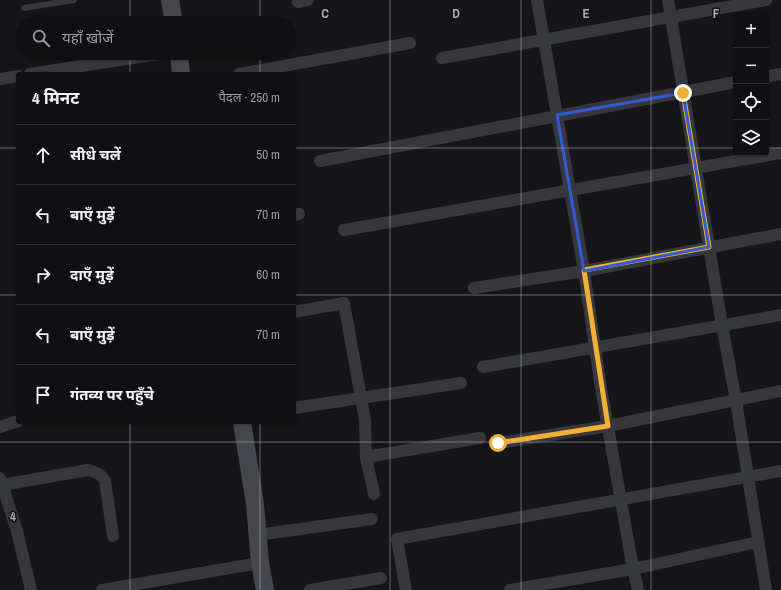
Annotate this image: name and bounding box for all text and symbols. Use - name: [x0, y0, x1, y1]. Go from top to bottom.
- text: C: [321, 5, 329, 22]
- text: D: [452, 5, 460, 22]
- text: E: [582, 5, 590, 22]
- text: F: [713, 5, 720, 22]
- map controls: [733, 12, 769, 156]
- button: +: [733, 12, 769, 48]
- search box: [16, 16, 296, 60]
- icon: search: [30, 27, 52, 49]
- text: यहाँ खोजें: [62, 27, 113, 48]
- button: −: [733, 48, 769, 84]
- route end: [674, 84, 692, 102]
- button: locate: [733, 84, 769, 120]
- text: 4 मिनट: [32, 86, 79, 109]
- text: पैदल · 250 m: [218, 89, 280, 106]
- button: layers: [733, 120, 769, 156]
- icon: ahead: [32, 144, 54, 166]
- text: सीधे चलें: [70, 144, 121, 165]
- text: 50 m: [256, 146, 280, 163]
- icon: left: [32, 204, 54, 226]
- text: बाएँ मुड़ें: [70, 204, 115, 225]
- text: 70 m: [256, 206, 280, 223]
- icon: right: [32, 264, 54, 286]
- text: दाएँ मुड़ें: [70, 264, 114, 285]
- text: 60 m: [256, 266, 280, 283]
- icon: left: [32, 324, 54, 346]
- text: बाएँ मुड़ें: [70, 324, 115, 345]
- text: 70 m: [256, 326, 280, 343]
- icon: arrive: [32, 384, 54, 406]
- text: गंतव्य पर पहुँचे: [70, 384, 154, 405]
- route start: [489, 434, 507, 452]
- text: 4: [10, 508, 16, 525]

